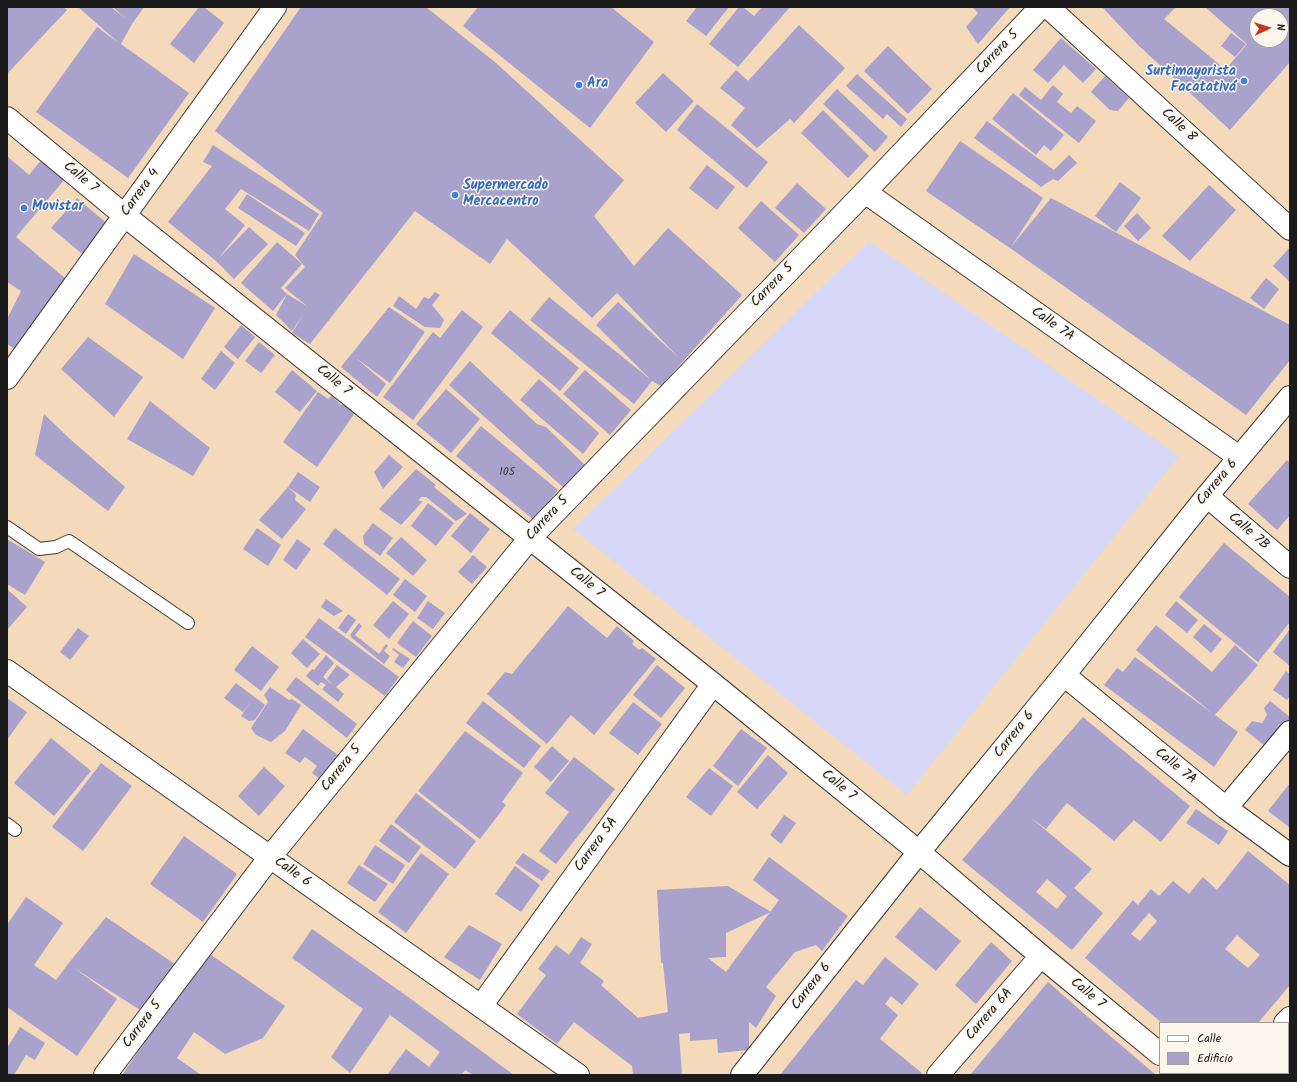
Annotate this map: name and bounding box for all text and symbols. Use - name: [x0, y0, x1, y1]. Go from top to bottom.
- north arrow: [1249, 8, 1289, 48]
- text: N: [1271, 23, 1289, 31]
- street label: Carrera 5: [973, 27, 1023, 79]
- place label: Surtimayorista Facatativá: [1145, 65, 1236, 98]
- marker: Surtimayorista Facatativá: [1239, 76, 1249, 86]
- place label: Ara: [587, 77, 608, 93]
- marker: Ara: [574, 80, 584, 90]
- street label: Calle 8: [1157, 105, 1199, 147]
- street label: Calle 7: [59, 159, 101, 197]
- street label: Carrera 4: [118, 166, 164, 220]
- place label: Supermercado Mercacentro: [463, 179, 548, 212]
- marker: Supermercado Mercacentro: [450, 190, 460, 200]
- place label: Movistar: [32, 200, 84, 216]
- marker: Movistar: [19, 203, 29, 213]
- street label: Carrera 5: [748, 260, 798, 312]
- street label: Calle 7A: [1027, 304, 1077, 346]
- street label: Calle 7: [312, 362, 354, 400]
- street label: Carrera 6: [1194, 456, 1242, 510]
- house number: 105: [499, 466, 515, 480]
- street label: Carrera 5: [523, 493, 573, 545]
- street label: Calle 7B: [1224, 510, 1272, 554]
- street label: Calle 7: [565, 564, 607, 602]
- street label: Carrera 6: [991, 708, 1039, 762]
- street label: Carrera 5: [318, 742, 366, 796]
- street label: Calle 7A: [1151, 745, 1199, 789]
- street label: Calle 7: [817, 767, 859, 805]
- street label: Carrera 5A: [572, 814, 622, 876]
- street label: Calle 6: [270, 854, 314, 892]
- street label: Carrera 6: [788, 960, 836, 1014]
- street label: Calle 7: [1066, 975, 1108, 1013]
- street label: Carrera 6A: [963, 985, 1017, 1045]
- street label: Carrera 5: [120, 998, 166, 1052]
- legend: [1159, 1022, 1289, 1074]
- text: Calle: [1197, 1029, 1221, 1048]
- text: Edificio: [1197, 1049, 1233, 1068]

